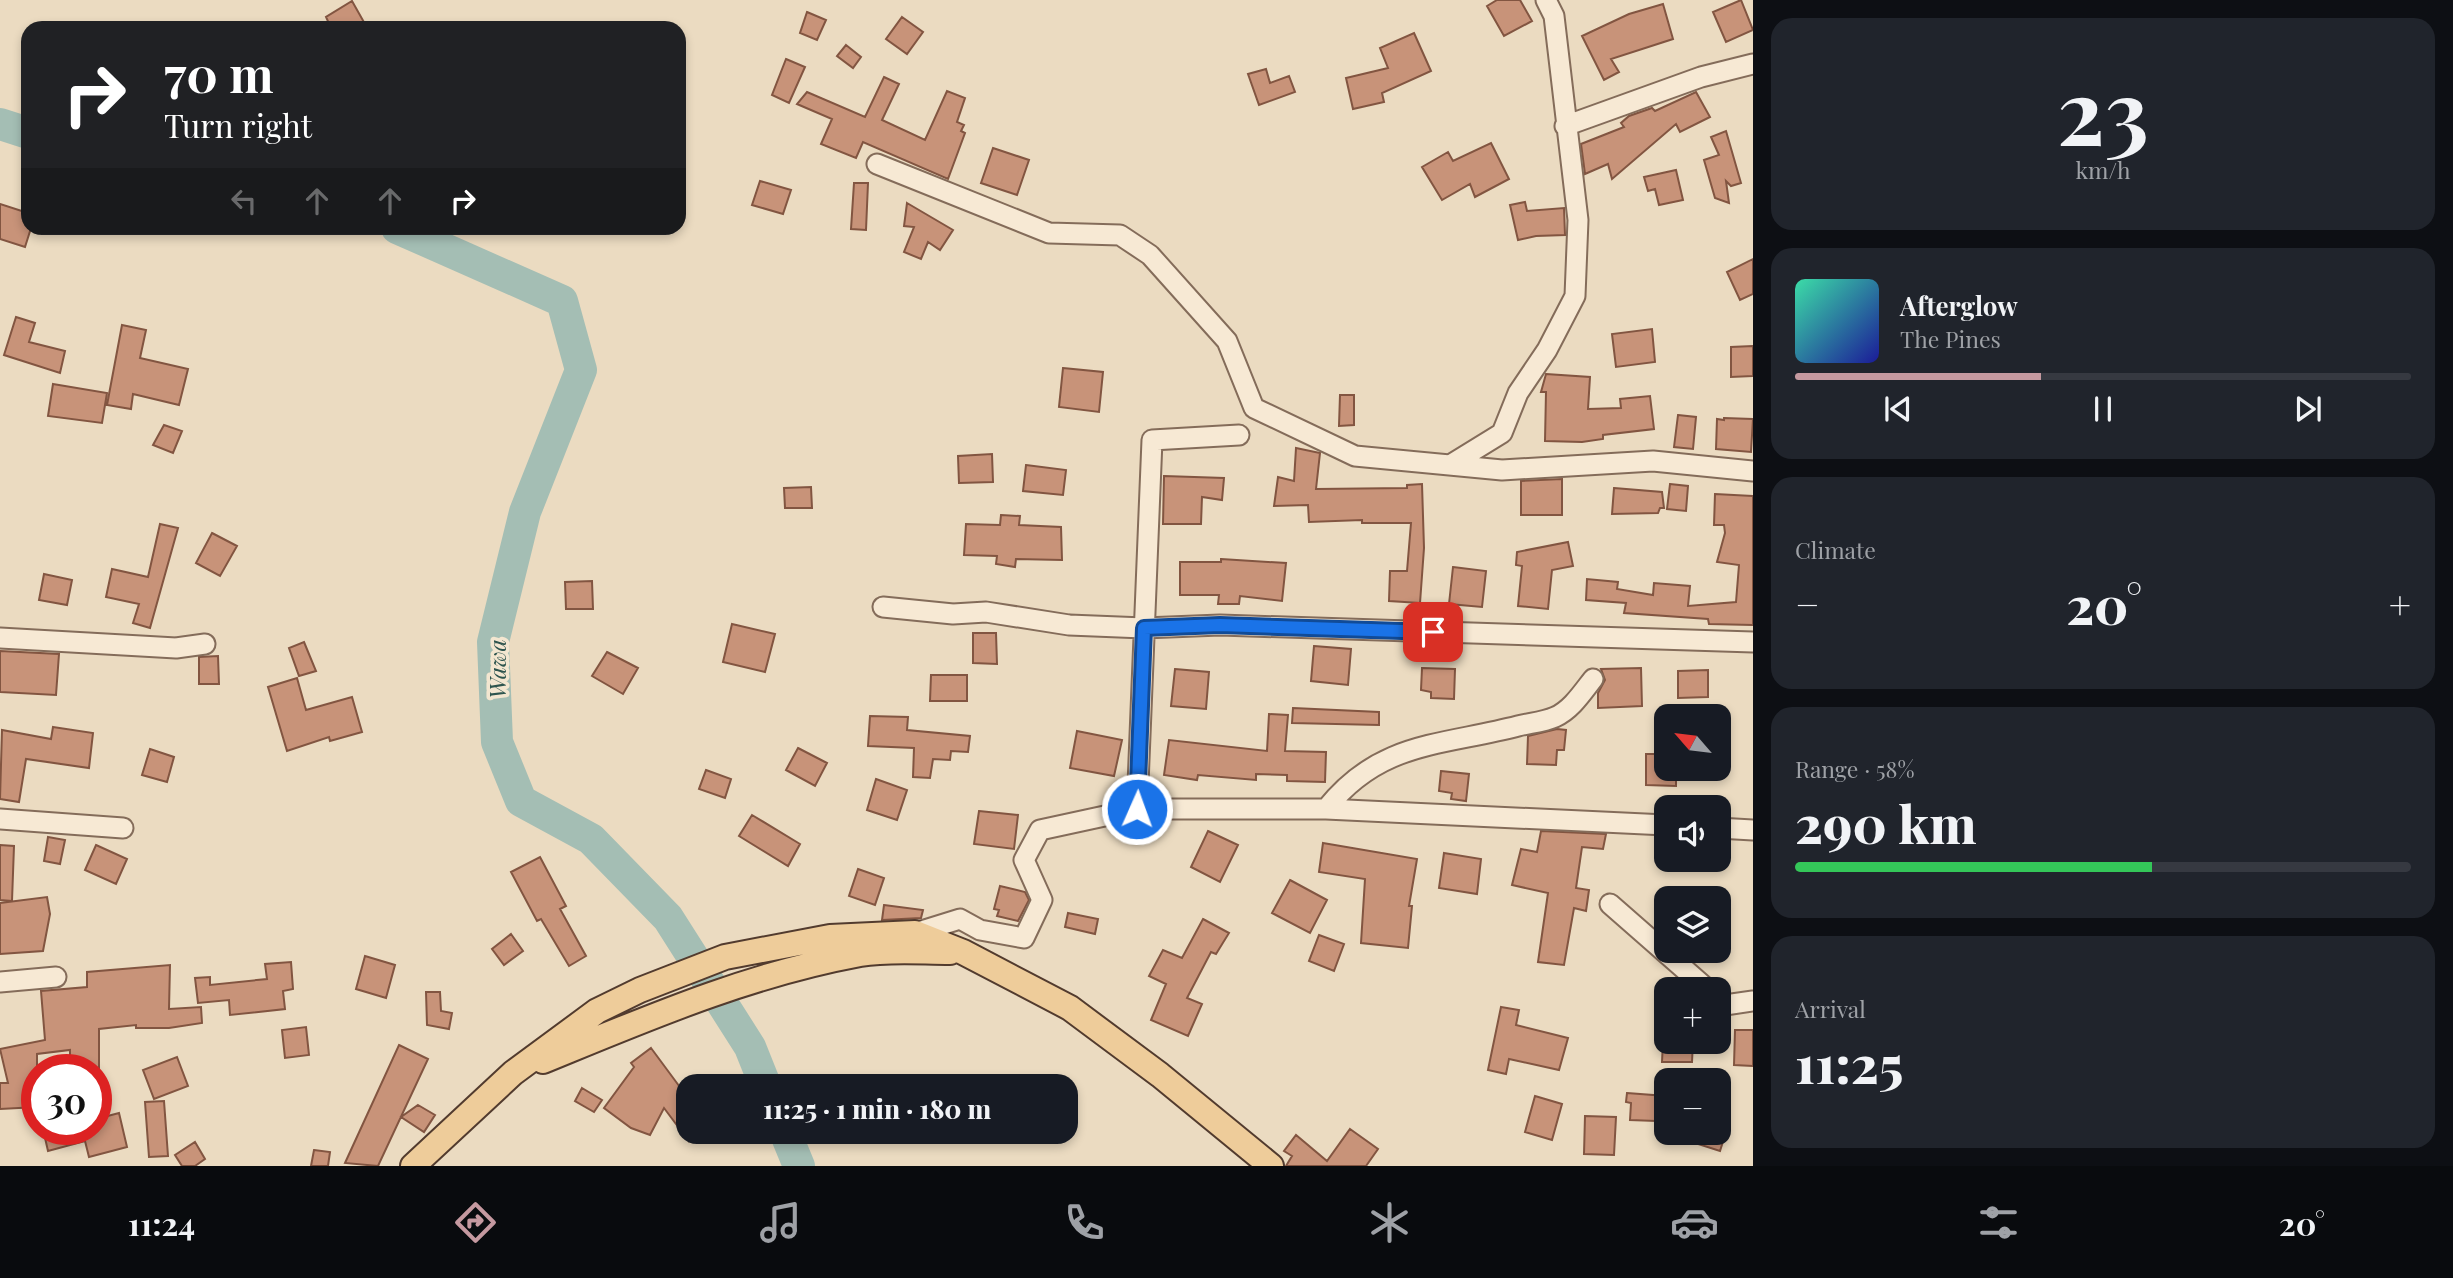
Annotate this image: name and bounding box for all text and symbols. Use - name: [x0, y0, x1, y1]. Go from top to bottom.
- text: 70 m: [164, 40, 274, 105]
- text: 23: [2057, 48, 2149, 169]
- icon: right: [49, 49, 140, 140]
- text: Turn right: [164, 103, 312, 146]
- text: km/h: [2075, 154, 2131, 185]
- icon: left: [225, 182, 263, 220]
- icon: ahead: [298, 182, 336, 220]
- icon: ahead: [371, 182, 409, 220]
- icon: right: [444, 182, 482, 220]
- text: Afterglow: [1900, 288, 2018, 323]
- text: The Pines: [1900, 323, 2001, 354]
- icon: previous: [1879, 390, 1917, 428]
- icon: pause: [2084, 390, 2122, 428]
- icon: next: [2289, 390, 2327, 428]
- text: Climate: [1795, 534, 1876, 565]
- text: 20°: [2066, 569, 2142, 638]
- text: −: [1795, 578, 1820, 629]
- text: +: [2389, 578, 2411, 629]
- pin: [1403, 602, 1463, 662]
- icon: arrive: [1414, 613, 1452, 651]
- water label: Wawa: [481, 639, 512, 699]
- north arrow: [1654, 704, 1731, 780]
- map controls: [1654, 704, 1731, 1145]
- text: Range · 58%: [1795, 753, 1915, 784]
- position arrow: [1100, 772, 1174, 846]
- text: 290 km: [1795, 788, 1977, 857]
- button: sound: [1654, 795, 1731, 872]
- button: layers: [1654, 886, 1731, 963]
- button: +: [1654, 977, 1731, 1054]
- text: Arrival: [1795, 993, 1866, 1024]
- text: 11:25: [1795, 1028, 1903, 1097]
- speed limit sign: 30: [21, 1054, 112, 1145]
- button: −: [1654, 1068, 1731, 1145]
- text: 11:25 · 1 min · 180 m: [763, 1091, 991, 1126]
- icon: directions: [451, 1198, 500, 1247]
- icon: music: [756, 1198, 805, 1247]
- icon: phone: [1060, 1198, 1109, 1247]
- icon: climate: [1365, 1198, 1414, 1247]
- icon: car: [1670, 1198, 1719, 1247]
- icon: filters: [1974, 1198, 2023, 1247]
- text: 11:24: [128, 1201, 195, 1244]
- text: 20°: [2279, 1201, 2325, 1244]

